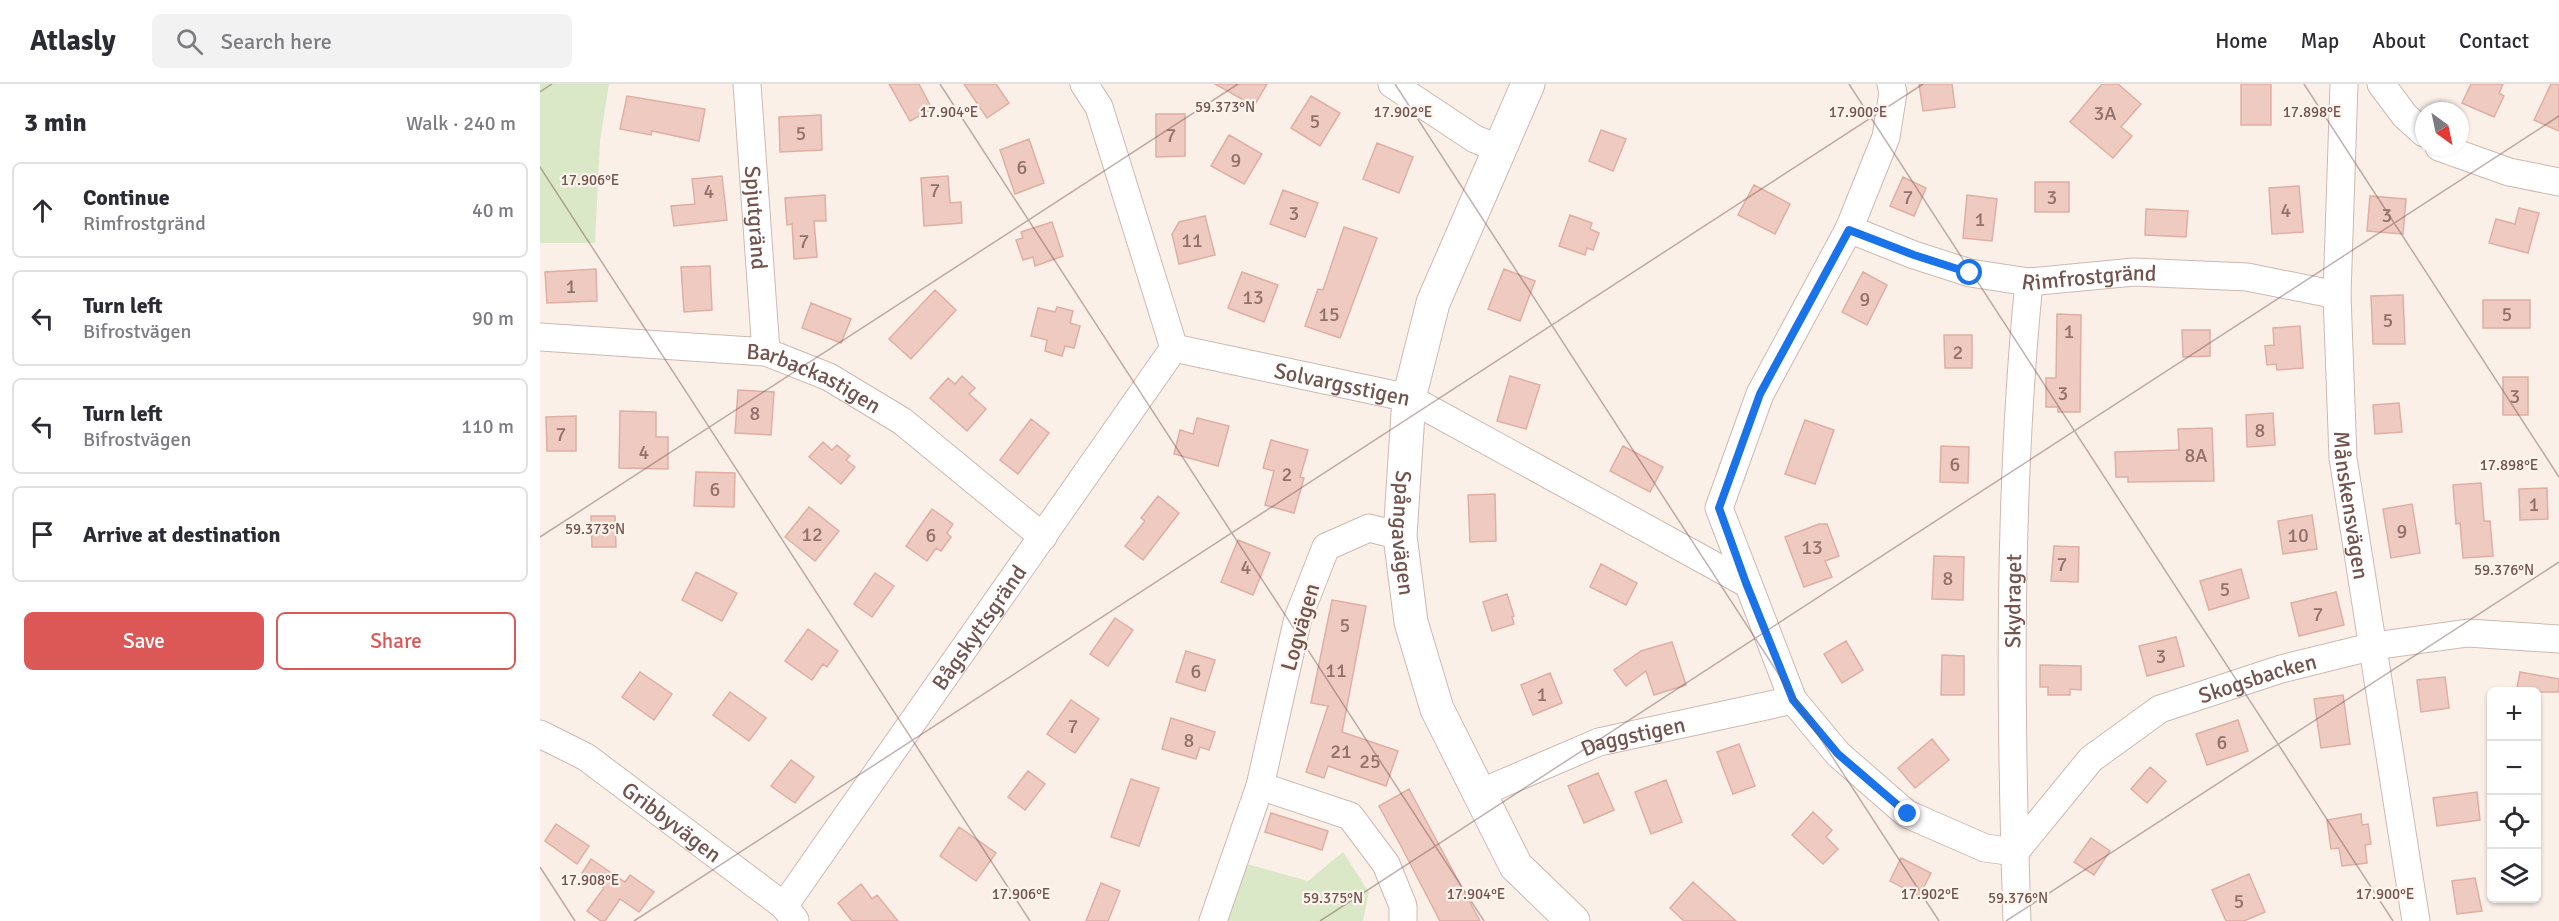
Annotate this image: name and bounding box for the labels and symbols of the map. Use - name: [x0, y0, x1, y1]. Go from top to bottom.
- text: 59.373°N: [1195, 98, 1255, 116]
- house number: 3A: [2093, 101, 2117, 126]
- north arrow: [2415, 102, 2469, 156]
- text: 17.904°E: [920, 103, 978, 121]
- text: 17.902°E: [1374, 103, 1432, 121]
- text: 17.900°E: [1829, 103, 1887, 121]
- text: 17.898°E: [2283, 103, 2341, 121]
- house number: 5: [1310, 109, 1320, 134]
- house number: 5: [796, 121, 806, 146]
- house number: 7: [1166, 123, 1176, 148]
- house number: 9: [1231, 148, 1241, 173]
- house number: 6: [1017, 155, 1027, 180]
- street label: Spjutgränd: [739, 165, 774, 271]
- text: 17.906°E: [561, 171, 619, 189]
- house number: 7: [930, 178, 940, 203]
- house number: 4: [704, 179, 715, 204]
- house number: 7: [1903, 185, 1913, 210]
- house number: 3: [2047, 185, 2057, 210]
- house number: 4: [2281, 198, 2292, 223]
- house number: 3: [1289, 201, 1299, 226]
- house number: 3: [2382, 203, 2392, 228]
- house number: 1: [1975, 207, 1985, 232]
- house number: 11: [1181, 228, 1203, 253]
- house number: 7: [799, 229, 809, 254]
- street label: Rimfrostgränd: [2020, 258, 2157, 296]
- route start: [1956, 259, 1982, 285]
- house number: 1: [566, 274, 576, 299]
- house number: 13: [1242, 285, 1264, 310]
- house number: 9: [1860, 287, 1870, 312]
- house number: 15: [1318, 302, 1340, 327]
- house number: 5: [2502, 302, 2512, 327]
- house number: 5: [2383, 308, 2393, 333]
- house number: 1: [2064, 319, 2074, 344]
- street label: Barbackastigen: [746, 337, 886, 419]
- house number: 2: [1953, 340, 1963, 365]
- street label: Solvargsstigen: [1272, 356, 1413, 411]
- house number: 3: [2058, 381, 2068, 406]
- house number: 3: [2510, 384, 2520, 409]
- house number: 8: [750, 401, 760, 426]
- house number: 8: [2255, 418, 2265, 443]
- house number: 7: [556, 422, 566, 447]
- street label: Månskensvägen: [2329, 431, 2375, 581]
- house number: 4: [639, 440, 650, 465]
- house number: 8A: [2184, 443, 2208, 468]
- house number: 6: [1950, 452, 1960, 477]
- text: 17.898°E: [2480, 456, 2538, 474]
- house number: 2: [1282, 462, 1292, 487]
- street label: Spångavägen: [1386, 470, 1421, 597]
- house number: 6: [710, 477, 720, 502]
- house number: 1: [2529, 492, 2539, 517]
- house number: 9: [2397, 519, 2407, 544]
- text: 59.373°N: [565, 520, 625, 538]
- house number: 12: [801, 522, 823, 547]
- house number: 6: [926, 523, 936, 548]
- house number: 10: [2287, 523, 2309, 548]
- house number: 13: [1801, 535, 1823, 560]
- house number: 7: [2057, 552, 2067, 577]
- street label: Skydraget: [1999, 553, 2027, 648]
- house number: 4: [1241, 555, 1252, 580]
- street label: Bågskyttsgränd: [926, 559, 1032, 695]
- text: 59.376°N: [2474, 561, 2534, 579]
- house number: 8: [1943, 566, 1953, 591]
- house number: 5: [2220, 577, 2230, 602]
- street label: Logvägen: [1275, 580, 1325, 674]
- house number: 7: [2313, 602, 2323, 627]
- house number: 5: [1340, 613, 1350, 638]
- house number: 3: [2156, 644, 2166, 669]
- street label: Skogsbacken: [2195, 647, 2319, 709]
- house number: 11: [1325, 658, 1347, 683]
- house number: 6: [1191, 659, 1201, 684]
- house number: 1: [1537, 682, 1547, 707]
- street label: Daggstigen: [1576, 710, 1688, 762]
- house number: 7: [1068, 714, 1078, 739]
- house number: 8: [1184, 728, 1194, 753]
- house number: 6: [2217, 730, 2227, 755]
- house number: 21: [1330, 739, 1352, 764]
- house number: 25: [1359, 749, 1381, 774]
- street label: Gribbyvägen: [617, 775, 727, 868]
- route end: [1894, 800, 1920, 826]
- text: 17.908°E: [561, 871, 619, 889]
- text: 17.906°E: [992, 885, 1050, 903]
- text: 17.904°E: [1447, 885, 1505, 903]
- text: 17.902°E: [1901, 885, 1959, 903]
- text: 17.900°E: [2356, 885, 2414, 903]
- text: 59.375°N: [1303, 889, 1363, 907]
- text: 59.376°N: [1988, 889, 2048, 907]
- house number: 5: [2234, 889, 2244, 914]

